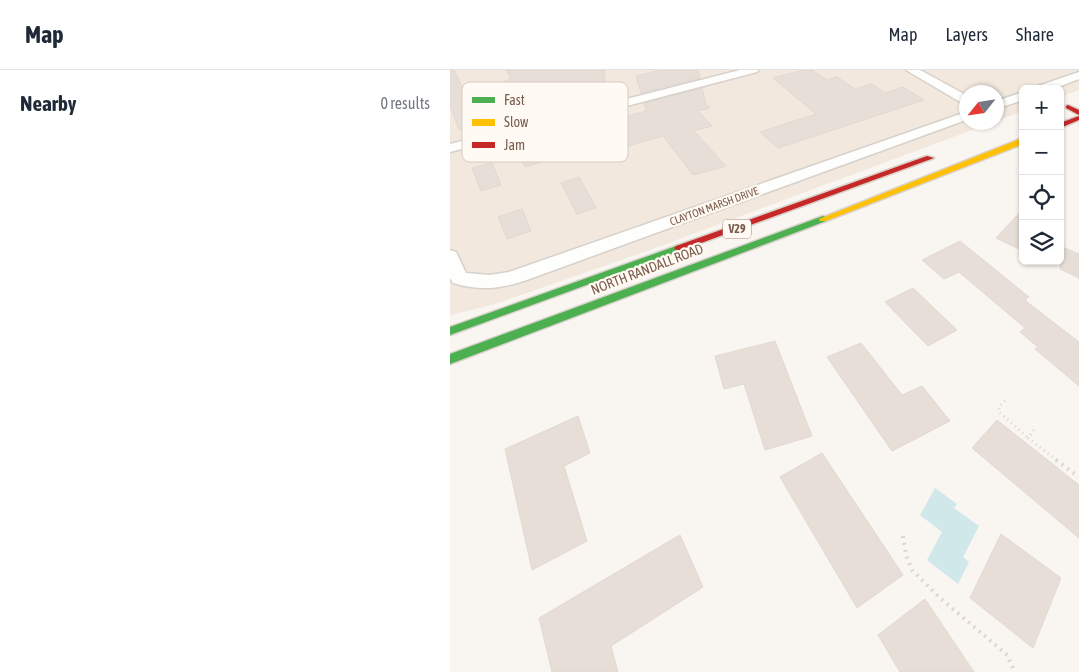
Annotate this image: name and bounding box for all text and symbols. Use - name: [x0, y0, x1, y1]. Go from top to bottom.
- text: Map: [25, 21, 64, 48]
- text: Map: [888, 24, 917, 45]
- text: Layers: [945, 24, 988, 45]
- text: Share: [1016, 24, 1054, 45]
- legend: [462, 82, 628, 162]
- north arrow: [959, 85, 1004, 130]
- map controls: [1019, 85, 1064, 265]
- button: +: [1019, 85, 1064, 130]
- text: Nearby: [20, 91, 76, 115]
- text: Fast: [504, 92, 525, 108]
- text: 0 results: [380, 94, 430, 112]
- text: Slow: [504, 114, 529, 130]
- button: −: [1019, 130, 1064, 175]
- text: Jam: [504, 137, 525, 153]
- button: locate: [1019, 175, 1064, 220]
- street label: CLAYTON MARSH DRIVE: [668, 184, 760, 228]
- road number: V29: [723, 220, 751, 238]
- button: layers: [1019, 220, 1064, 265]
- street label: NORTH RANDALL ROAD: [589, 240, 706, 298]

